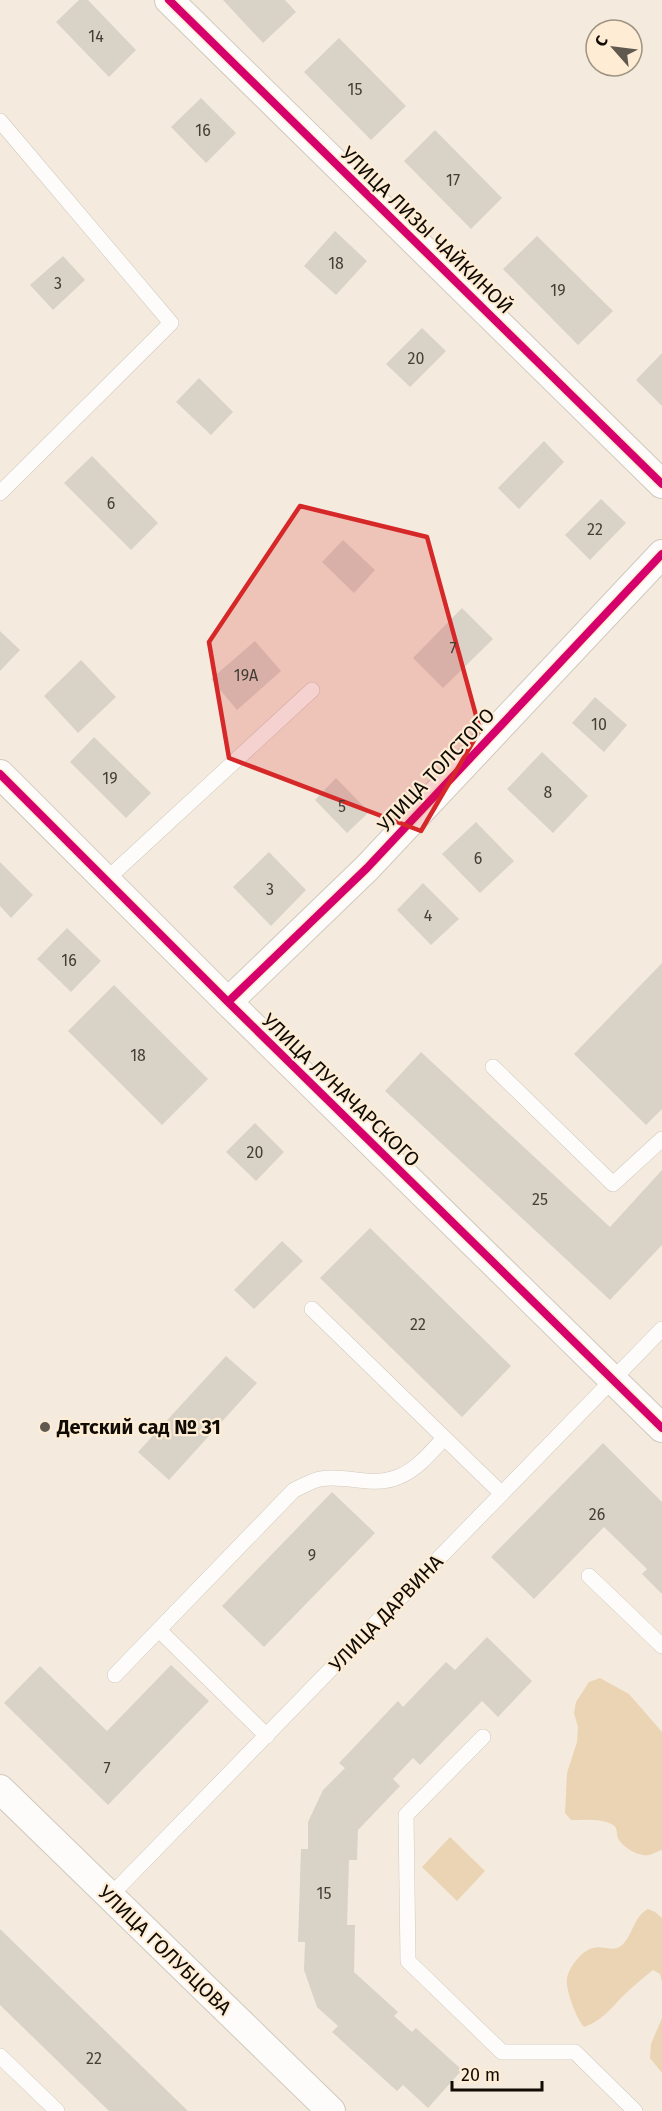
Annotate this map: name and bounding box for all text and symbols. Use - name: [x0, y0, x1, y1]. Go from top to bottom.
- north arrow: [584, 18, 644, 78]
- house number: 14: [88, 27, 104, 46]
- text: С: [591, 32, 612, 50]
- house number: 15: [348, 80, 362, 99]
- house number: 16: [195, 121, 211, 140]
- street label: УЛИЦА ЛИЗЫ ЧАЙКИНОЙ: [336, 141, 518, 319]
- house number: 17: [446, 171, 460, 190]
- house number: 18: [328, 254, 344, 273]
- house number: 3: [54, 274, 62, 293]
- house number: 19: [550, 281, 566, 300]
- house number: 20: [408, 349, 424, 368]
- house number: 6: [107, 494, 115, 513]
- house number: 22: [587, 520, 603, 539]
- house number: 7: [449, 639, 457, 658]
- house number: 19А: [234, 666, 259, 685]
- street label: УЛИЦА ТОЛСТОГО: [372, 703, 500, 837]
- house number: 10: [591, 715, 607, 734]
- house number: 19: [102, 769, 118, 788]
- house number: 8: [544, 783, 553, 802]
- house number: 5: [338, 797, 346, 816]
- house number: 6: [474, 849, 482, 868]
- house number: 3: [266, 880, 274, 899]
- house number: 4: [424, 906, 433, 925]
- house number: 16: [61, 951, 77, 970]
- street label: УЛИЦА ЛУНАЧАРСКОГО: [257, 1008, 425, 1172]
- house number: 18: [130, 1046, 146, 1065]
- house number: 20: [247, 1143, 263, 1162]
- house number: 25: [532, 1190, 548, 1209]
- house number: 22: [410, 1315, 426, 1334]
- place label: Детский сад № 31: [56, 1415, 221, 1439]
- marker: Детский сад № 31: [38, 1420, 52, 1434]
- house number: 26: [589, 1505, 605, 1524]
- house number: 9: [308, 1546, 316, 1565]
- street label: УЛИЦА ДАРВИНА: [324, 1549, 448, 1677]
- house number: 7: [103, 1759, 111, 1778]
- street label: УЛИЦА ГОЛУБЦОВА: [94, 1880, 237, 2020]
- house number: 15: [317, 1884, 331, 1903]
- house number: 22: [86, 2049, 102, 2068]
- scale bar: [452, 2054, 542, 2092]
- text: 20 m: [461, 2064, 500, 2086]

